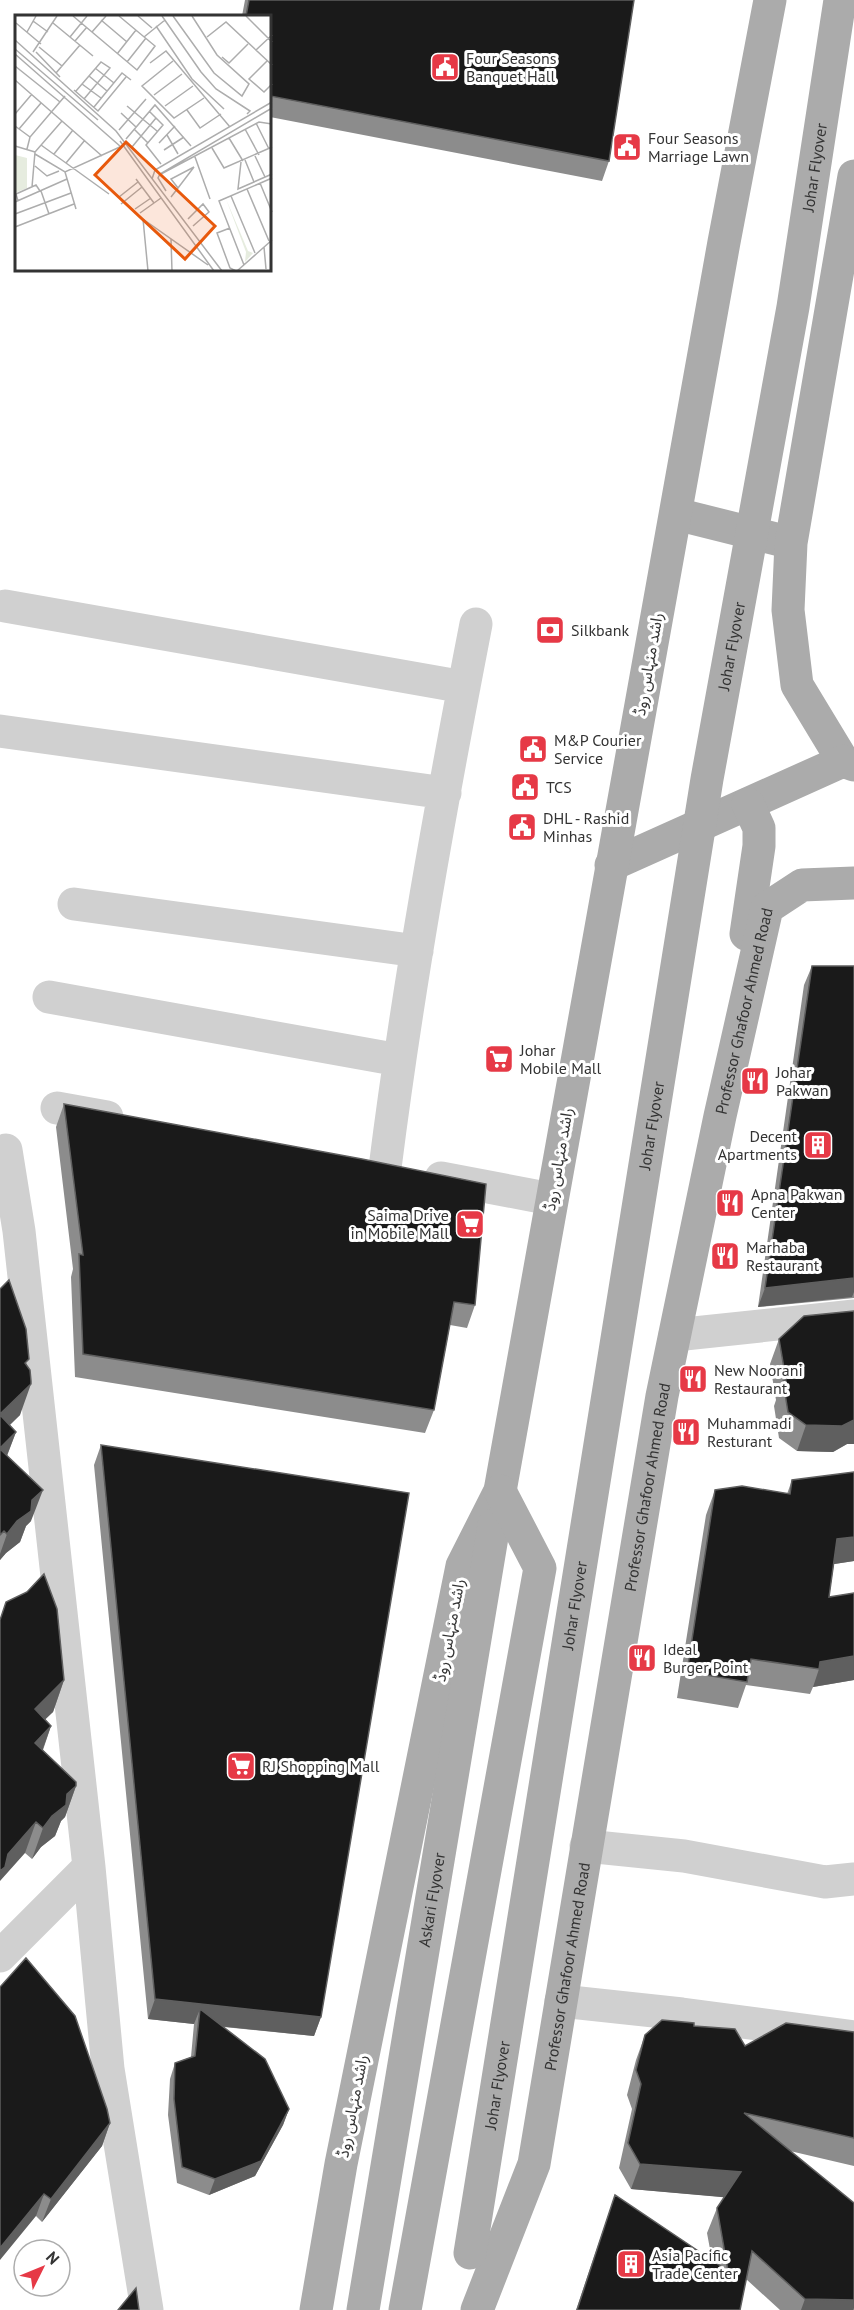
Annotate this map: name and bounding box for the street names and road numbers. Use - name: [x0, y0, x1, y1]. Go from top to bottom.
- street label: Johar Flyover: [798, 121, 831, 214]
- street label: Johar Flyover: [713, 600, 749, 693]
- street label: راشد منہاس روڈ: [629, 611, 668, 717]
- street label: Professor Ghafoor Ahmed Road: [711, 906, 777, 1116]
- street label: Johar Flyover: [634, 1079, 668, 1172]
- street label: راشد منہاس روڈ: [539, 1106, 578, 1212]
- street label: Professor Ghafoor Ahmed Road: [620, 1381, 674, 1593]
- street label: Johar Flyover: [557, 1559, 591, 1652]
- street label: راشد منہاس روڈ: [429, 1577, 470, 1683]
- street label: Askari Flyover: [414, 1850, 449, 1948]
- street label: Professor Ghafoor Ahmed Road: [540, 1861, 594, 2072]
- street label: Johar Flyover: [480, 2039, 514, 2132]
- street label: راشد منہاس روڈ: [332, 2053, 373, 2159]

